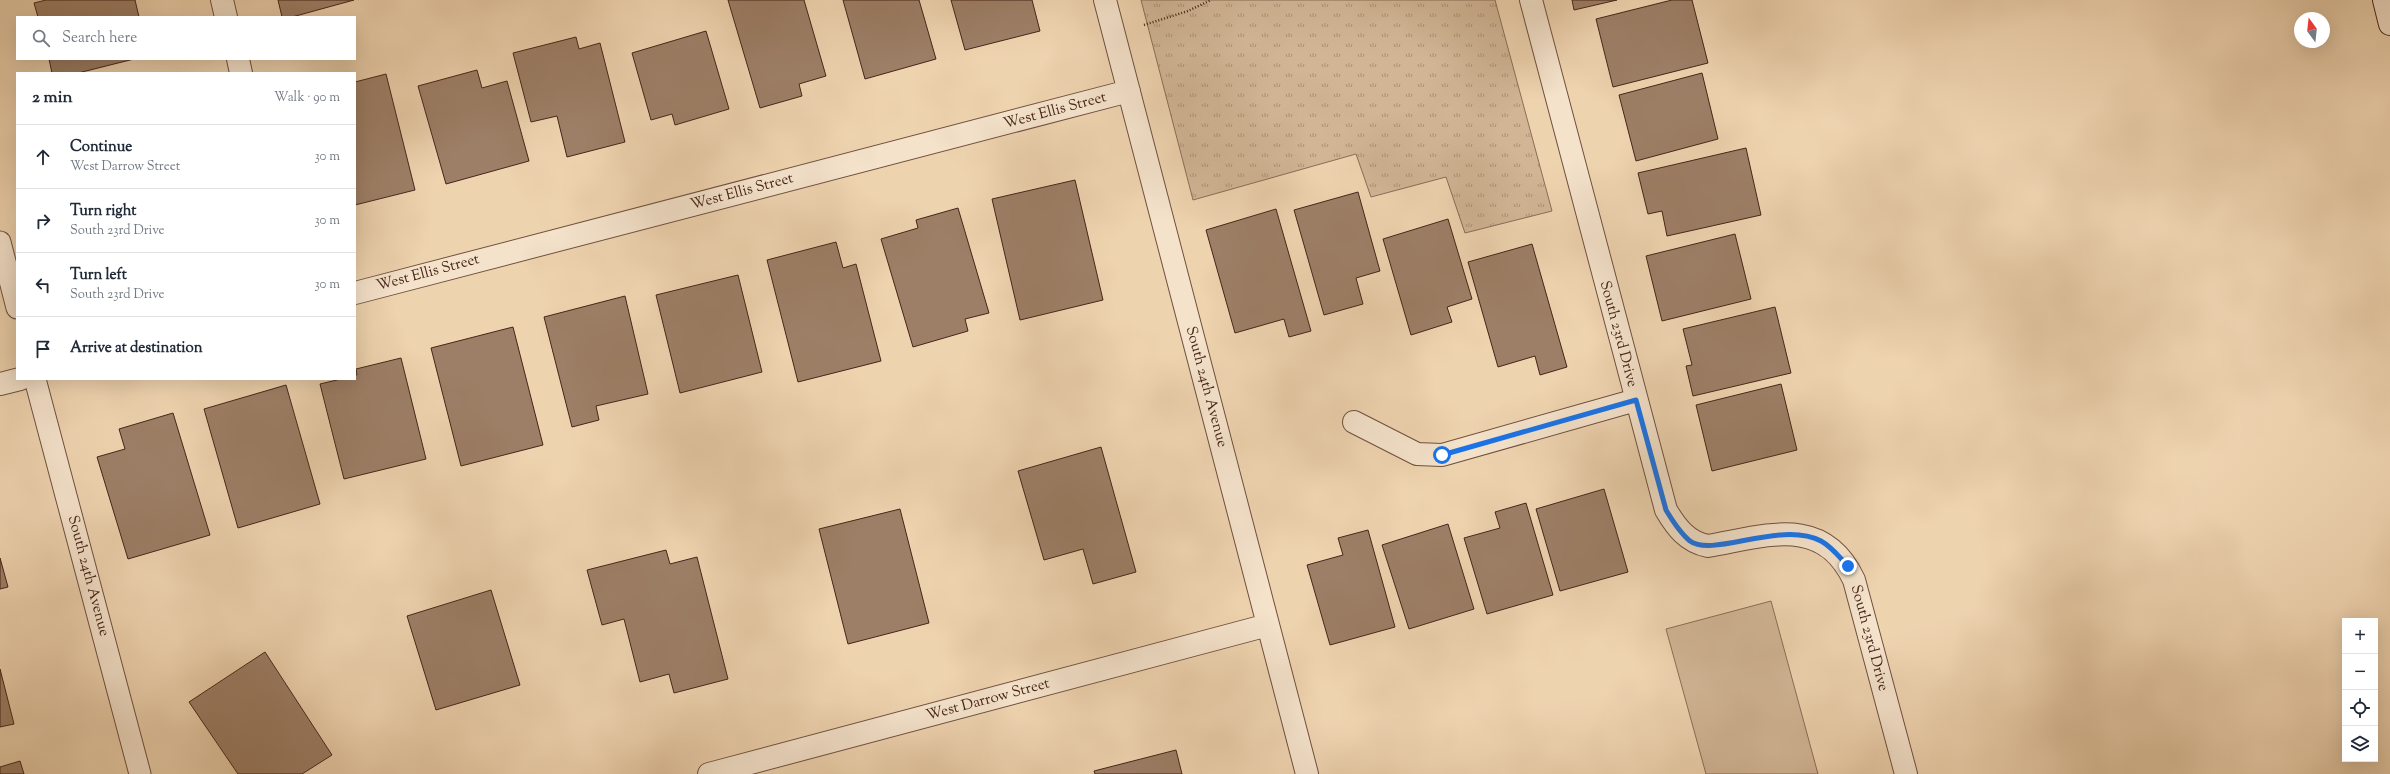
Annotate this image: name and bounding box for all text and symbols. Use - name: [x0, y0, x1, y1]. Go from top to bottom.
- north arrow: [2294, 12, 2330, 48]
- search box: [16, 16, 356, 60]
- icon: search: [30, 27, 52, 49]
- text: Search here: [62, 28, 137, 49]
- text: 2 min: [32, 86, 73, 110]
- street label: West Ellis Street: [1001, 87, 1109, 135]
- text: Walk · 90 m: [274, 89, 340, 107]
- text: Continue: [70, 137, 132, 158]
- icon: ahead: [32, 146, 54, 168]
- text: 30 m: [314, 148, 340, 166]
- text: West Darrow Street: [70, 158, 180, 176]
- street label: West Ellis Street: [688, 168, 796, 216]
- text: Turn right: [70, 201, 136, 222]
- icon: right: [32, 210, 54, 232]
- text: 30 m: [314, 212, 340, 230]
- text: South 23rd Drive: [70, 222, 165, 240]
- street label: West Ellis Street: [374, 249, 482, 297]
- text: Turn left: [70, 265, 127, 286]
- icon: left: [32, 274, 54, 296]
- text: 30 m: [314, 276, 340, 294]
- street label: South 23rd Drive: [1594, 279, 1642, 389]
- text: South 23rd Drive: [70, 286, 165, 304]
- street label: South 24th Avenue: [1180, 324, 1232, 450]
- icon: arrive: [32, 338, 54, 360]
- text: Arrive at destination: [70, 338, 203, 359]
- route start: [1433, 446, 1451, 464]
- street label: South 24th Avenue: [62, 513, 114, 639]
- route end: [1839, 557, 1857, 575]
- street label: South 23rd Drive: [1845, 583, 1893, 693]
- map controls: [2342, 618, 2378, 762]
- button: +: [2342, 618, 2378, 654]
- button: −: [2342, 654, 2378, 690]
- street label: West Darrow Street: [924, 673, 1052, 727]
- button: locate: [2342, 690, 2378, 726]
- button: layers: [2342, 726, 2378, 762]

